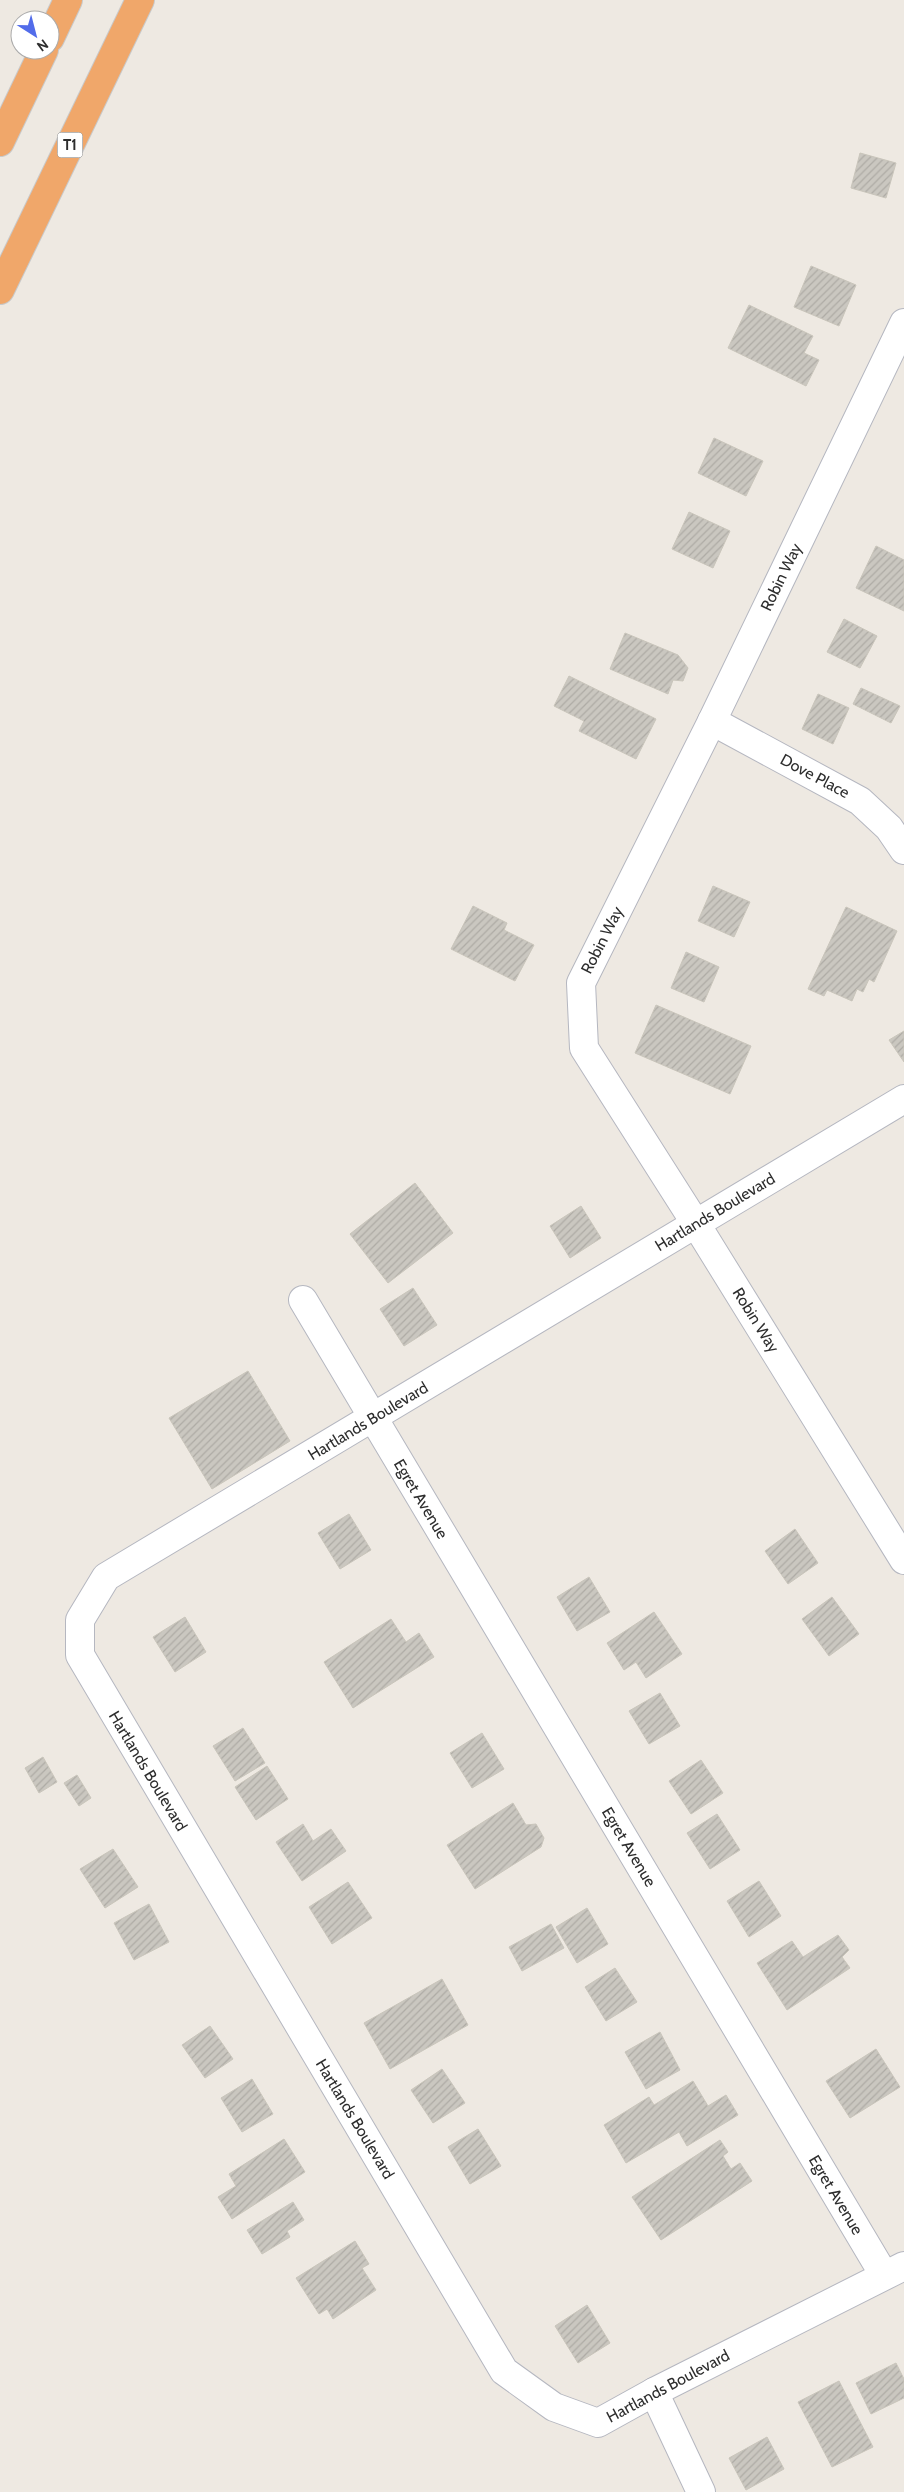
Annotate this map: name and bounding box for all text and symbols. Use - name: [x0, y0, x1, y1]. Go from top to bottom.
- north arrow: [10, 10, 60, 60]
- text: N: [33, 35, 52, 56]
- road number: T1: [58, 132, 82, 158]
- street label: Robin Way: [756, 540, 806, 614]
- street label: Dove Place: [777, 750, 853, 802]
- street label: Robin Way: [577, 903, 627, 977]
- street label: Hartlands Boulevard: [652, 1169, 778, 1255]
- street label: Robin Way: [729, 1284, 783, 1356]
- street label: Hartlands Boulevard: [305, 1378, 431, 1464]
- street label: Egret Avenue: [390, 1456, 452, 1542]
- street label: Hartlands Boulevard: [105, 1708, 191, 1834]
- street label: Egret Avenue: [598, 1804, 660, 1890]
- street label: Hartlands Boulevard: [312, 2056, 398, 2182]
- street label: Egret Avenue: [805, 2152, 867, 2238]
- street label: Hartlands Boulevard: [603, 2346, 733, 2426]

